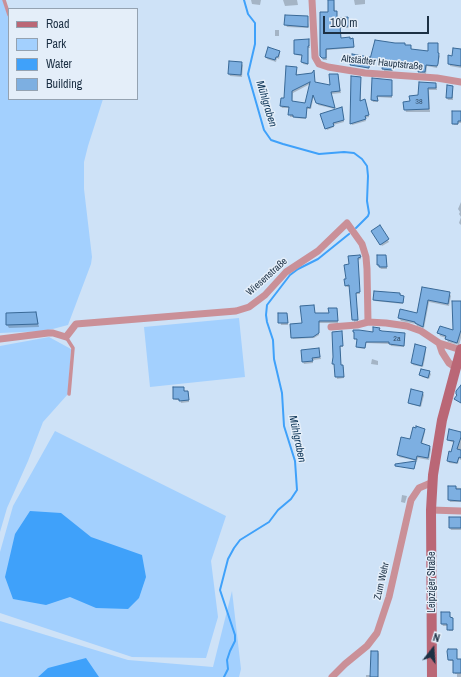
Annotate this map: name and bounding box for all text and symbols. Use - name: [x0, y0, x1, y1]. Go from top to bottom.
- legend: [8, 8, 138, 100]
- scale bar: [325, 8, 431, 34]
- text: 100 m: [330, 15, 357, 31]
- text: Road: [46, 16, 70, 32]
- text: Park: [46, 36, 66, 52]
- street label: Altstädter Hauptstraße: [341, 53, 423, 73]
- text: Water: [46, 56, 72, 72]
- text: Building: [46, 76, 82, 92]
- water label: Mühlgraben: [253, 79, 279, 129]
- house number: 38: [415, 97, 423, 107]
- street label: Wiesenstraße: [244, 255, 290, 299]
- house number: 2a: [393, 334, 401, 344]
- water label: Mühlgraben: [286, 414, 308, 464]
- street label: Leipziger Straße: [426, 551, 438, 613]
- street label: Zum Wehr: [372, 561, 392, 601]
- north arrow: [413, 629, 453, 669]
- text: N: [431, 630, 442, 645]

